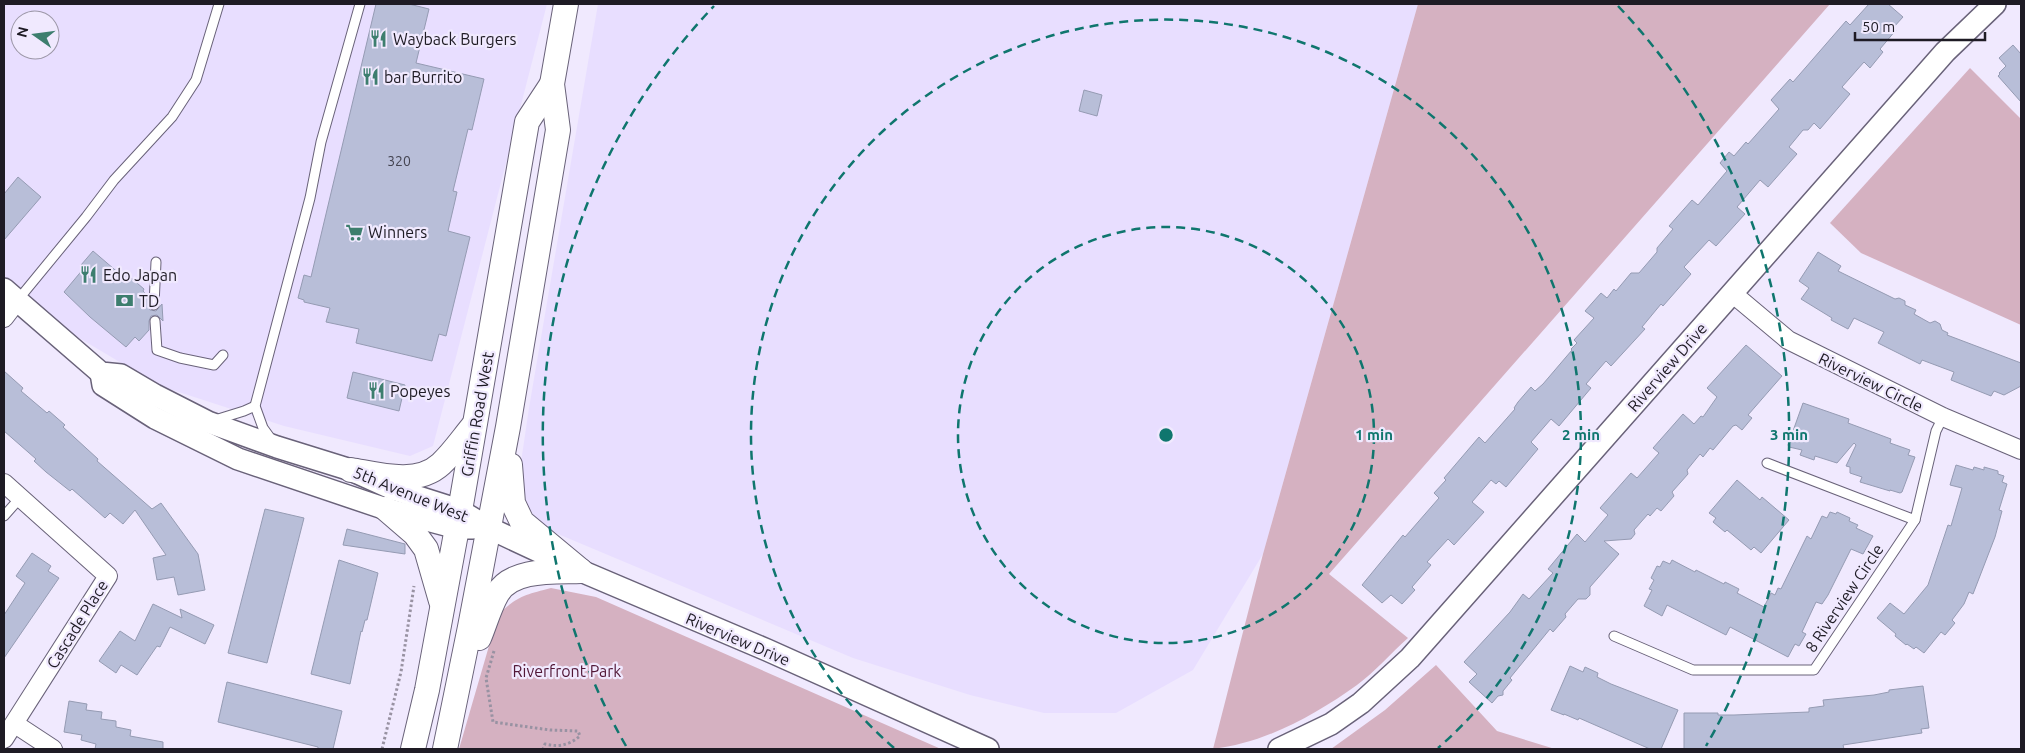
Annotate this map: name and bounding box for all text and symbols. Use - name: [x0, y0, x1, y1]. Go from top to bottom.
- north arrow: [10, 10, 60, 60]
- scale bar: [1855, 10, 1985, 42]
- text: 50 m: [1862, 18, 1895, 35]
- text: N: [13, 25, 31, 39]
- restaurant icon: Wayback Burgers: [369, 29, 389, 49]
- place label: Wayback Burgers: [393, 30, 517, 48]
- restaurant icon: bar Burrito: [360, 67, 380, 87]
- place label: bar Burrito: [384, 68, 462, 86]
- house number: 320: [387, 153, 411, 169]
- supermarket icon: Winners: [344, 222, 364, 242]
- place label: Winners: [368, 223, 427, 241]
- restaurant icon: Edo Japan: [79, 265, 99, 285]
- place label: Edo Japan: [103, 266, 177, 284]
- bank icon: TD: [115, 291, 135, 311]
- place label: TD: [139, 292, 159, 310]
- street label: Riverview Drive: [1624, 319, 1710, 415]
- street label: Griffin Road West: [457, 349, 497, 478]
- street label: Riverview Circle: [1816, 349, 1926, 415]
- restaurant icon: Popeyes: [366, 381, 386, 401]
- place label: Popeyes: [390, 382, 450, 400]
- centre of rings: [1157, 426, 1175, 444]
- text: 1 min: [1355, 426, 1393, 443]
- text: 2 min: [1562, 426, 1600, 443]
- text: 3 min: [1770, 426, 1808, 443]
- street label: 5th Avenue West: [351, 463, 472, 526]
- street label: 8 Riverview Circle: [1801, 541, 1887, 655]
- street label: Cascade Place: [43, 577, 111, 671]
- street label: Riverview Drive: [683, 609, 793, 669]
- park label: Riverfront Park: [513, 662, 621, 680]

